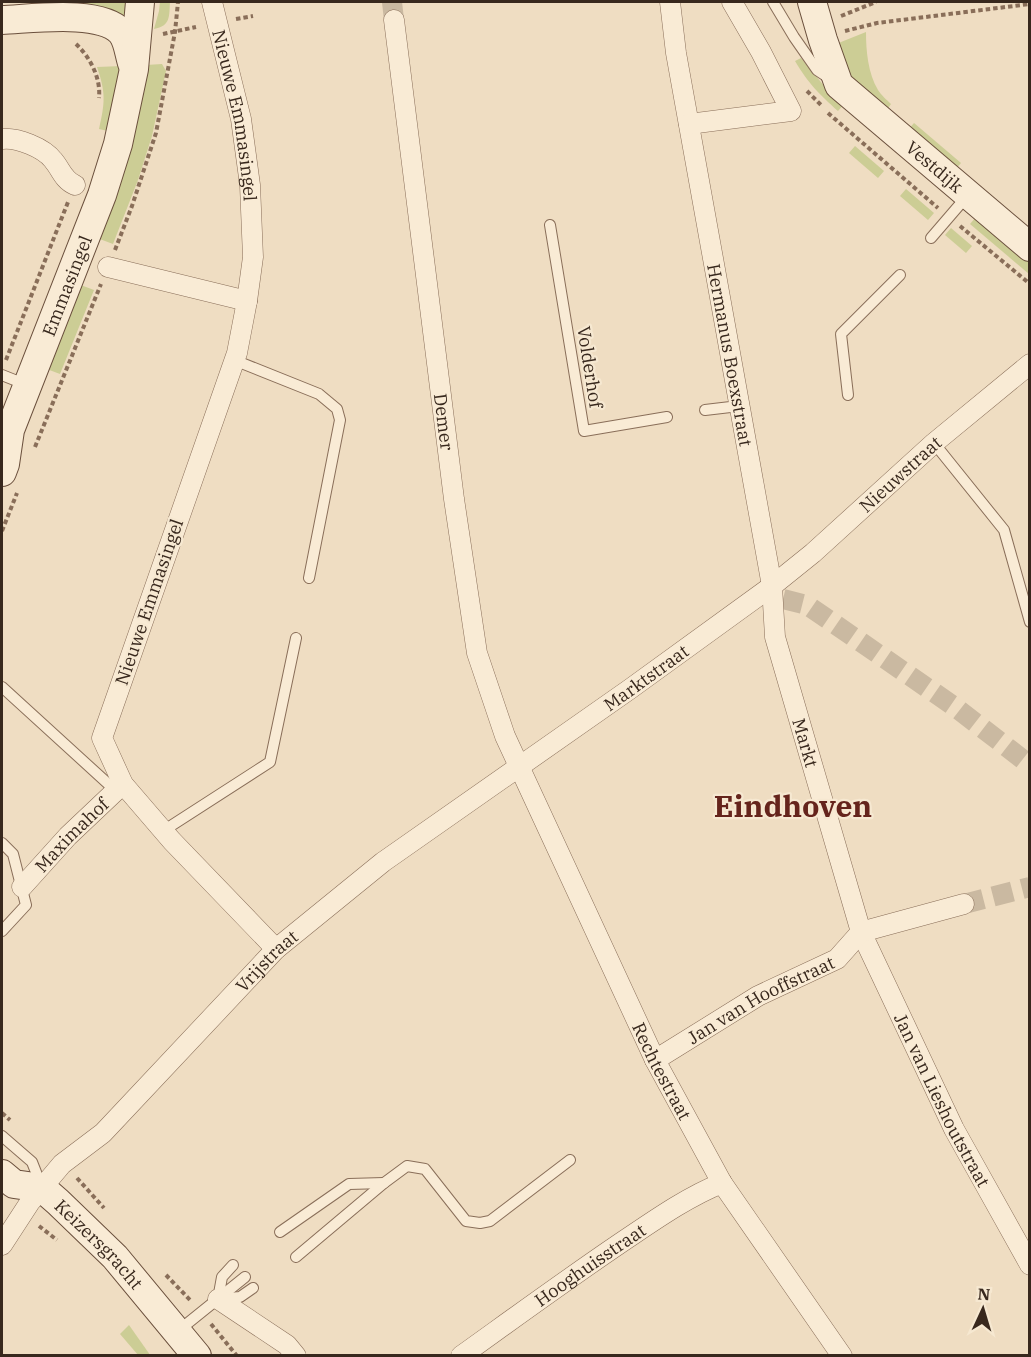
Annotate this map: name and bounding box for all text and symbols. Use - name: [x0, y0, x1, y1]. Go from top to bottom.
- street label: Nieuwe Emmasingel: [208, 27, 262, 202]
- street label: Vestdijk: [901, 135, 969, 197]
- street label: Emmasingel: [36, 232, 97, 339]
- street label: Hermanus Boexstraat: [703, 262, 758, 448]
- street label: Volderhof: [572, 324, 608, 411]
- street label: Demer: [429, 392, 459, 452]
- street label: Nieuwstraat: [854, 431, 946, 517]
- street label: Nieuwe Emmasingel: [110, 516, 188, 688]
- street label: Marktstraat: [599, 639, 693, 716]
- street label: Markt: [788, 715, 824, 770]
- district label: Eindhoven: [714, 786, 872, 825]
- street label: Maximahof: [30, 791, 114, 877]
- street label: Vrijstraat: [230, 925, 302, 997]
- street label: Jan van Hooffstraat: [683, 950, 838, 1049]
- street label: Jan van Lieshoutstraat: [889, 1009, 995, 1191]
- street label: Rechtestraat: [628, 1018, 697, 1124]
- street label: Keizersgracht: [50, 1194, 148, 1294]
- street label: Hooghuisstraat: [530, 1218, 650, 1311]
- north arrow: [953, 1279, 1013, 1339]
- text: N: [977, 1284, 991, 1304]

